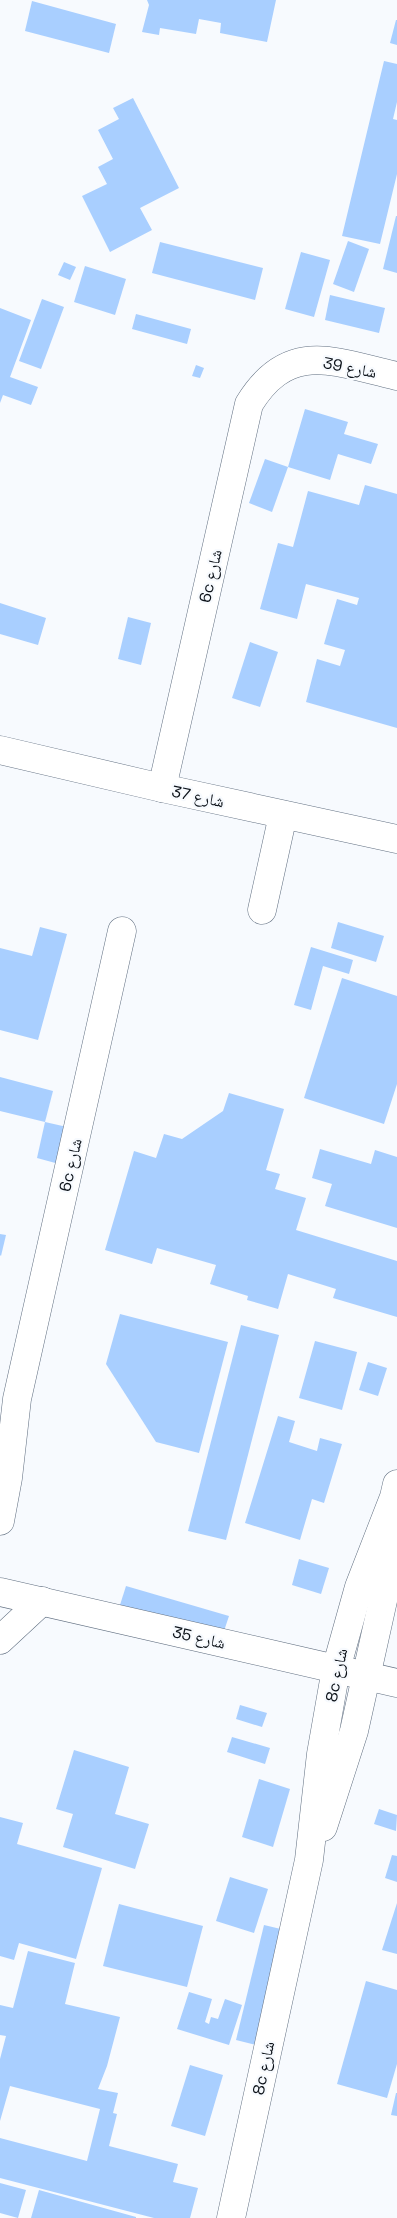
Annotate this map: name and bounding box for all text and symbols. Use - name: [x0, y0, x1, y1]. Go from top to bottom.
- street label: شارع 39: [321, 352, 378, 383]
- street label: 6c شارع: [194, 547, 227, 605]
- street label: شارع 37: [170, 781, 226, 812]
- street label: 6c شارع: [54, 1136, 87, 1194]
- street label: شارع 35: [170, 1621, 227, 1654]
- street label: 8c شارع: [321, 1646, 352, 1704]
- street label: 8c شارع: [248, 2039, 279, 2097]

